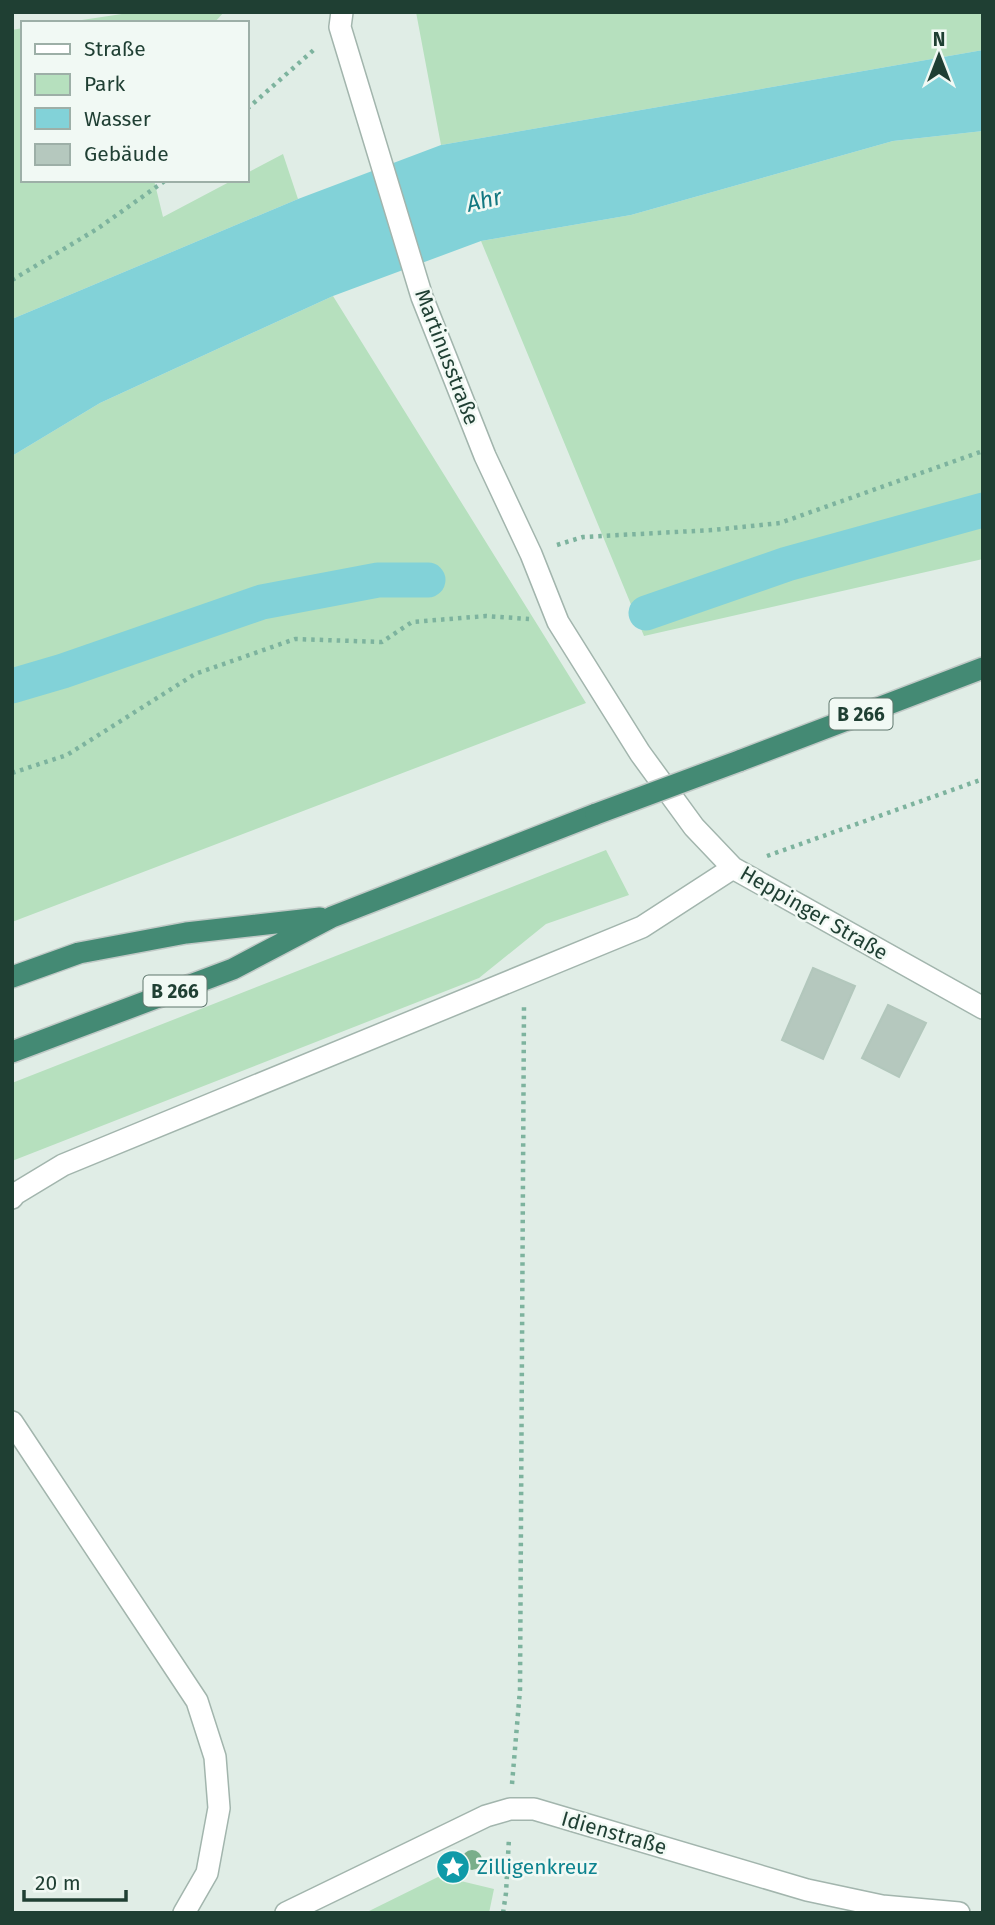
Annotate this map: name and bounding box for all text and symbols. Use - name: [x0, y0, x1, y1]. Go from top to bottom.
- legend: [21, 21, 248, 182]
- north arrow: [904, 21, 974, 91]
- text: N: [933, 28, 945, 51]
- text: Straße: [84, 36, 146, 62]
- text: Park: [84, 71, 126, 97]
- text: Wasser: [84, 106, 151, 132]
- text: Gebäude: [84, 141, 169, 167]
- water label: Ahr: [463, 182, 505, 218]
- street label: Martinusstraße: [409, 285, 485, 429]
- road number: B 266: [830, 698, 892, 730]
- street label: Heppinger Straße: [735, 860, 893, 966]
- road number: B 266: [144, 976, 206, 1007]
- street label: Idienstraße: [558, 1806, 670, 1860]
- place icon: Zilligenkreuz: [434, 1848, 472, 1886]
- place label: Zilligenkreuz: [477, 1854, 598, 1880]
- scale bar: [24, 1858, 126, 1902]
- text: 20 m: [35, 1870, 81, 1896]

